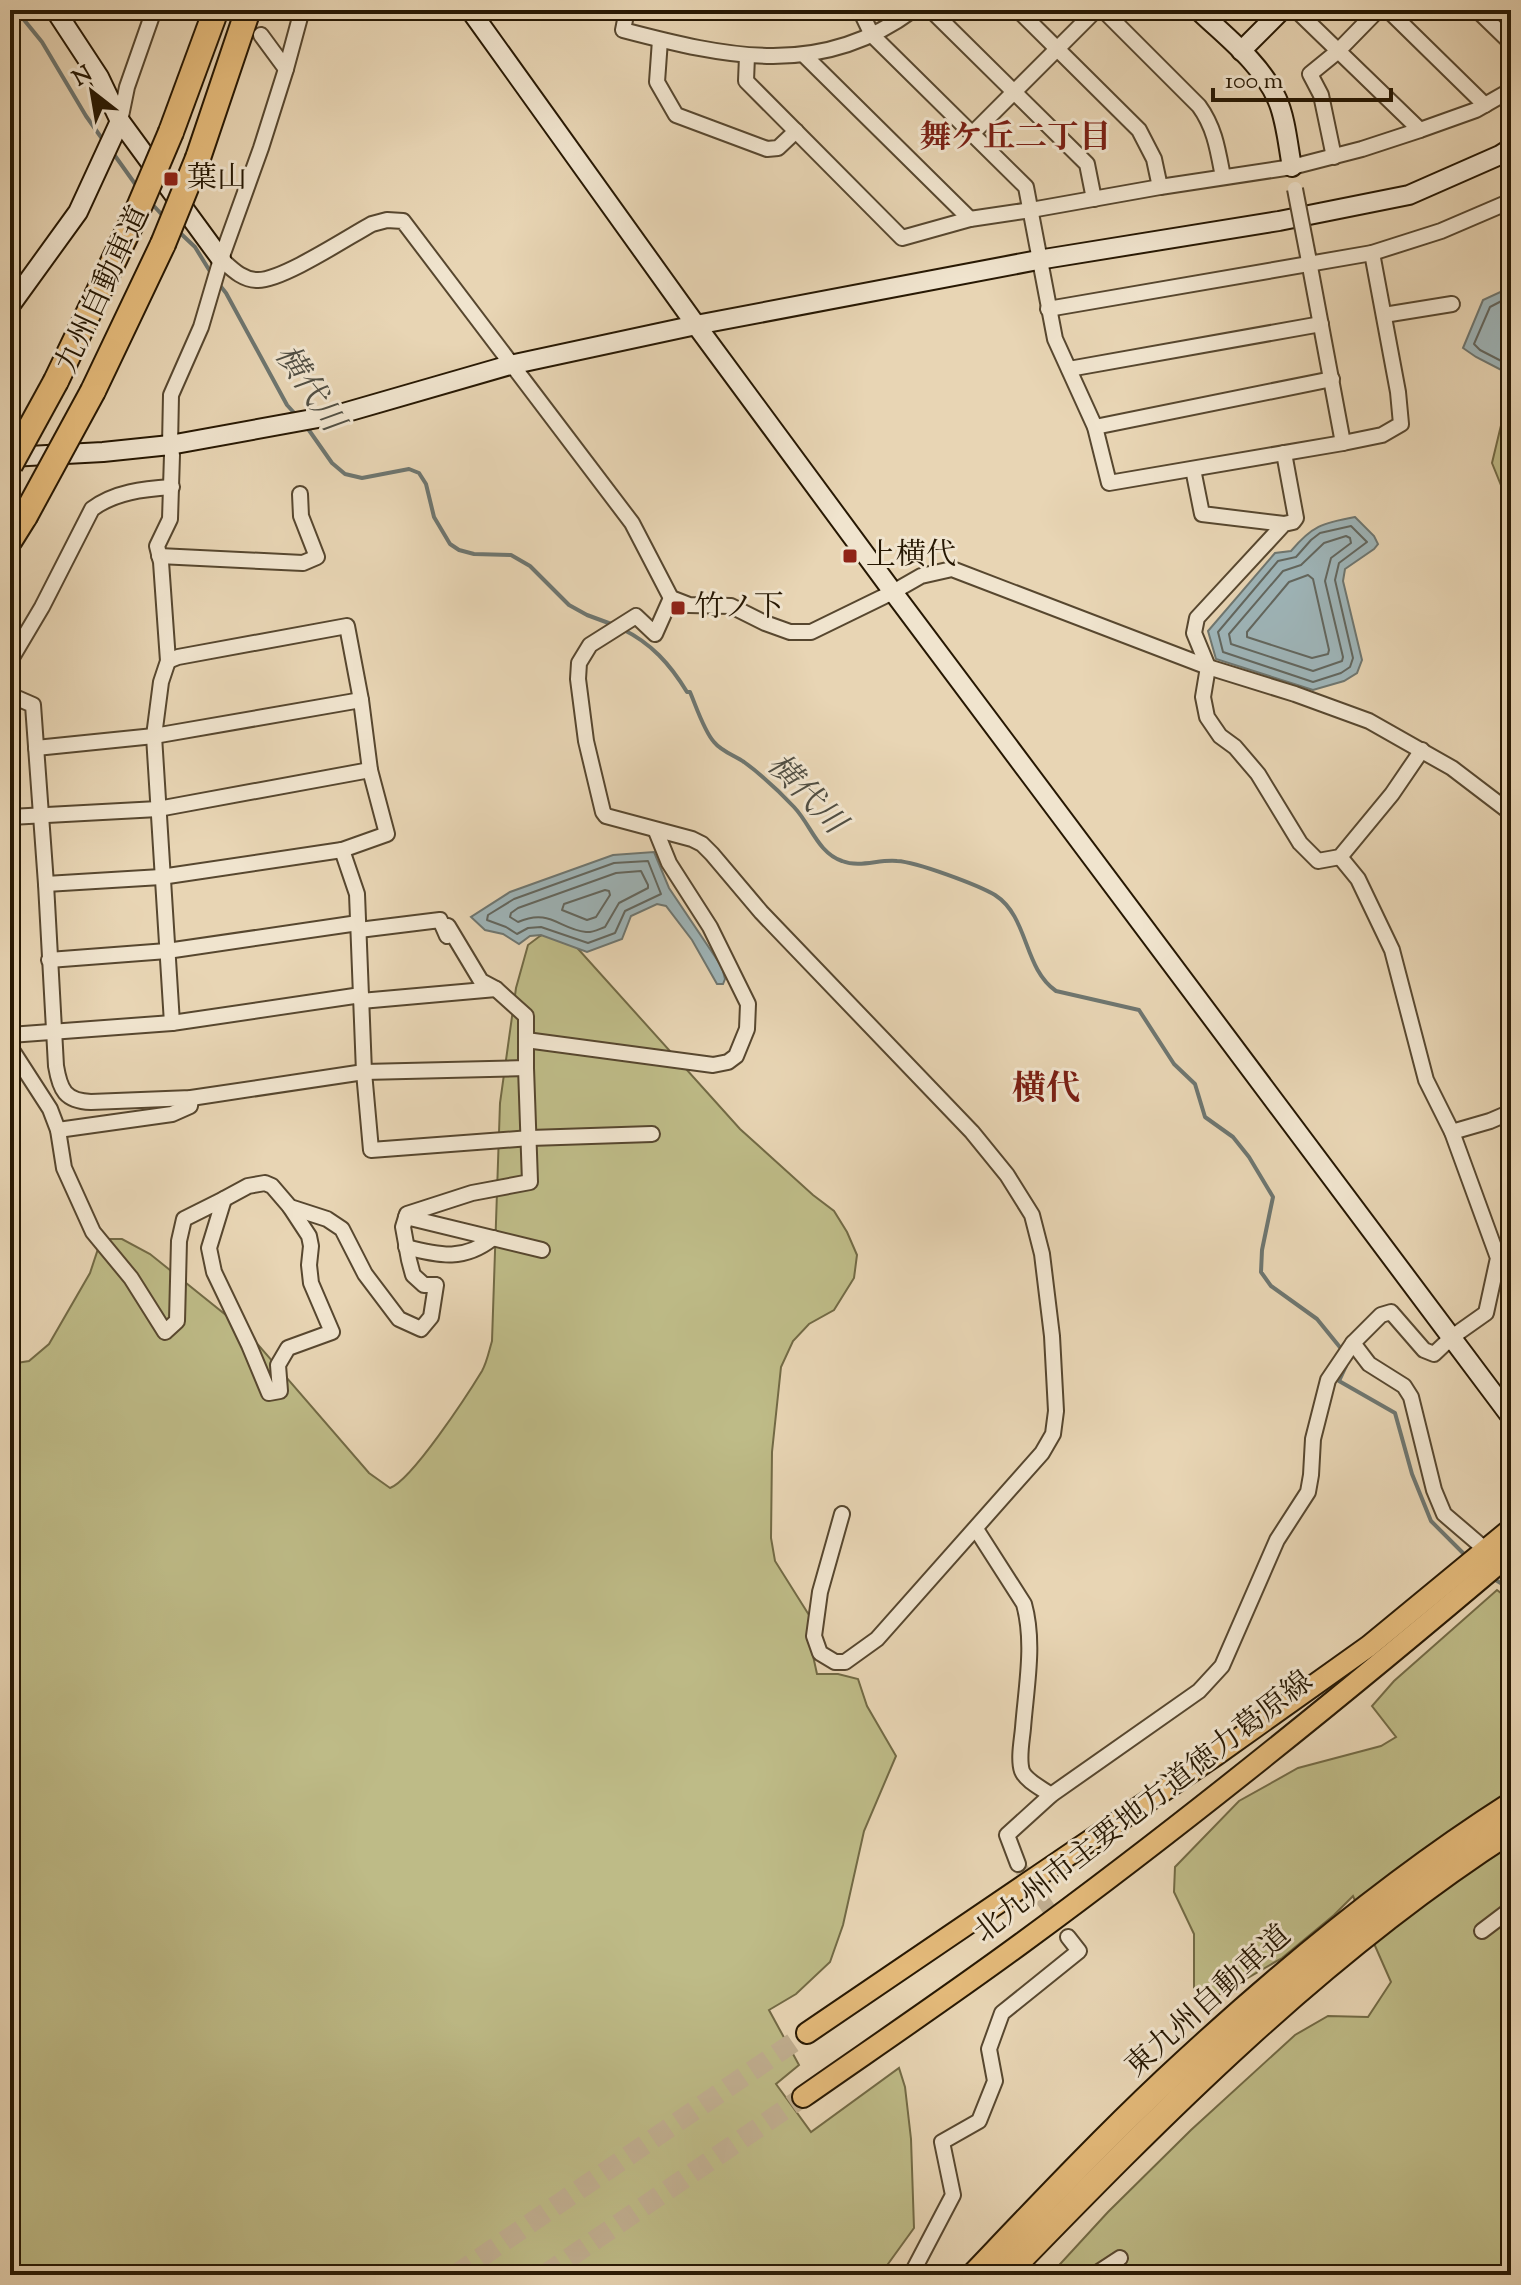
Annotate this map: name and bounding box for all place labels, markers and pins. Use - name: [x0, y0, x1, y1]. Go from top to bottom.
- place label: 葉山: [187, 158, 247, 201]
- marker: 葉山: [162, 170, 180, 188]
- place label: 上横代: [866, 535, 956, 578]
- marker: 上横代: [841, 547, 859, 565]
- place label: 竹ノ下: [694, 587, 784, 630]
- marker: 竹ノ下: [669, 599, 687, 617]

